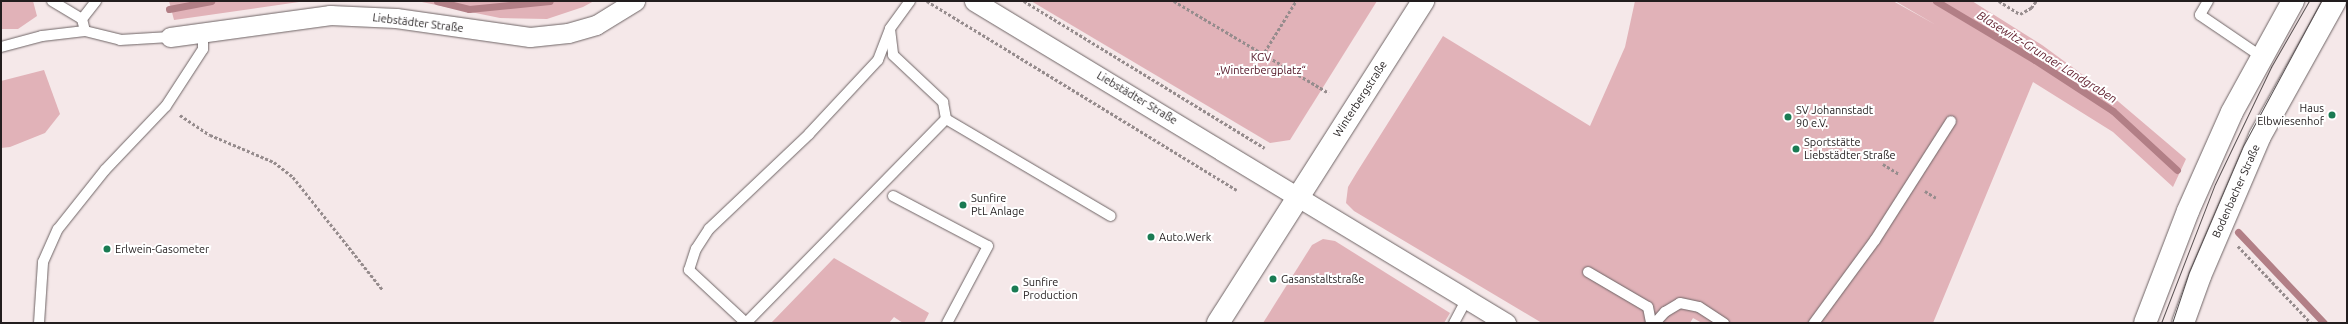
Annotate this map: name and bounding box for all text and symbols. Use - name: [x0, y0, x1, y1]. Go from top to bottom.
- water label: Blasewitz‐Grunaer Landgraben: [1974, 8, 2120, 106]
- street label: Liebstädter Straße: [372, 11, 464, 35]
- park label: KGV „Winterbergplatz“: [1216, 51, 1306, 77]
- street label: Winterbergstraße: [1330, 58, 1390, 140]
- street label: Liebstädter Straße: [1094, 69, 1180, 127]
- place label: Haus Elbwiesenhof: [2257, 102, 2324, 128]
- place label: SV Johannstadt 90 e.V.: [1796, 104, 1873, 130]
- marker: Haus Elbwiesenhof: [2327, 110, 2337, 120]
- marker: SV Johannstadt 90 e.V.: [1783, 112, 1793, 122]
- place label: Sportstätte Liebstädter Straße: [1804, 136, 1896, 162]
- street label: Bodenbacher Straße: [2209, 142, 2263, 240]
- marker: Sportstätte Liebstädter Straße: [1791, 144, 1801, 154]
- place label: Sunfire PtL Anlage: [971, 192, 1024, 218]
- marker: Sunfire PtL Anlage: [958, 200, 968, 210]
- place label: Auto.Werk: [1159, 230, 1211, 244]
- marker: Auto.Werk: [1146, 232, 1156, 242]
- place label: Erlwein-Gasometer: [115, 242, 209, 256]
- marker: Erlwein-Gasometer: [102, 244, 112, 254]
- place label: Gasanstaltstraße: [1281, 272, 1364, 286]
- marker: Gasanstaltstraße: [1268, 274, 1278, 284]
- place label: Sunfire Production: [1023, 276, 1078, 302]
- marker: Sunfire Production: [1010, 284, 1020, 294]

